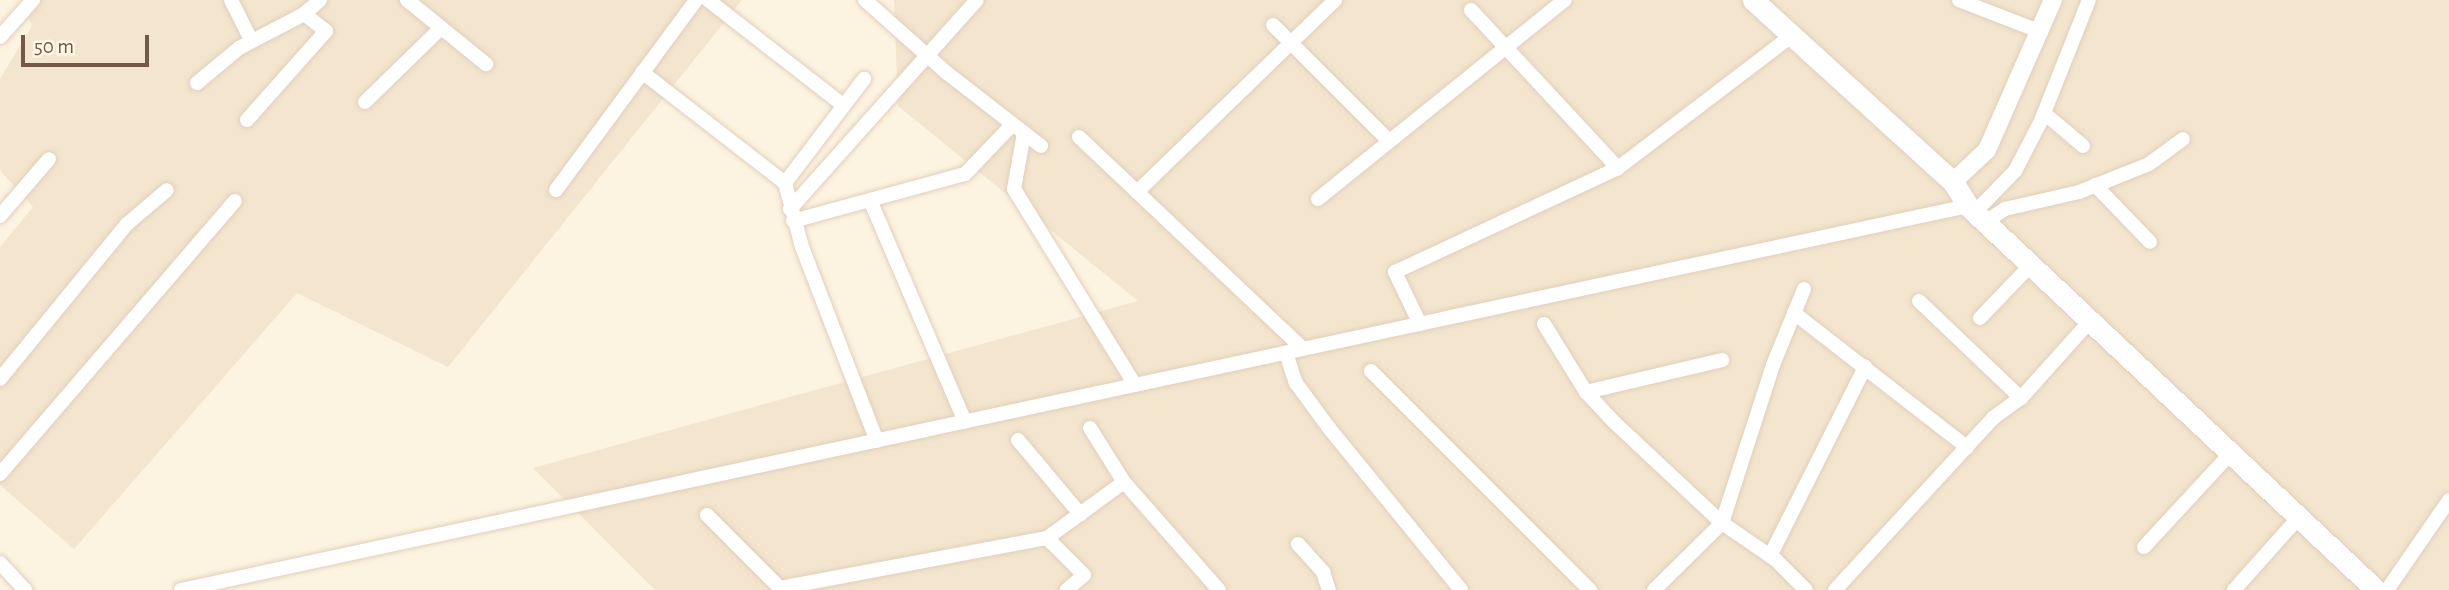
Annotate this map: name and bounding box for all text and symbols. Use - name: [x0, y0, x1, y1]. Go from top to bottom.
- scale bar: [24, 21, 152, 65]
- text: 50 m: [34, 36, 74, 57]

